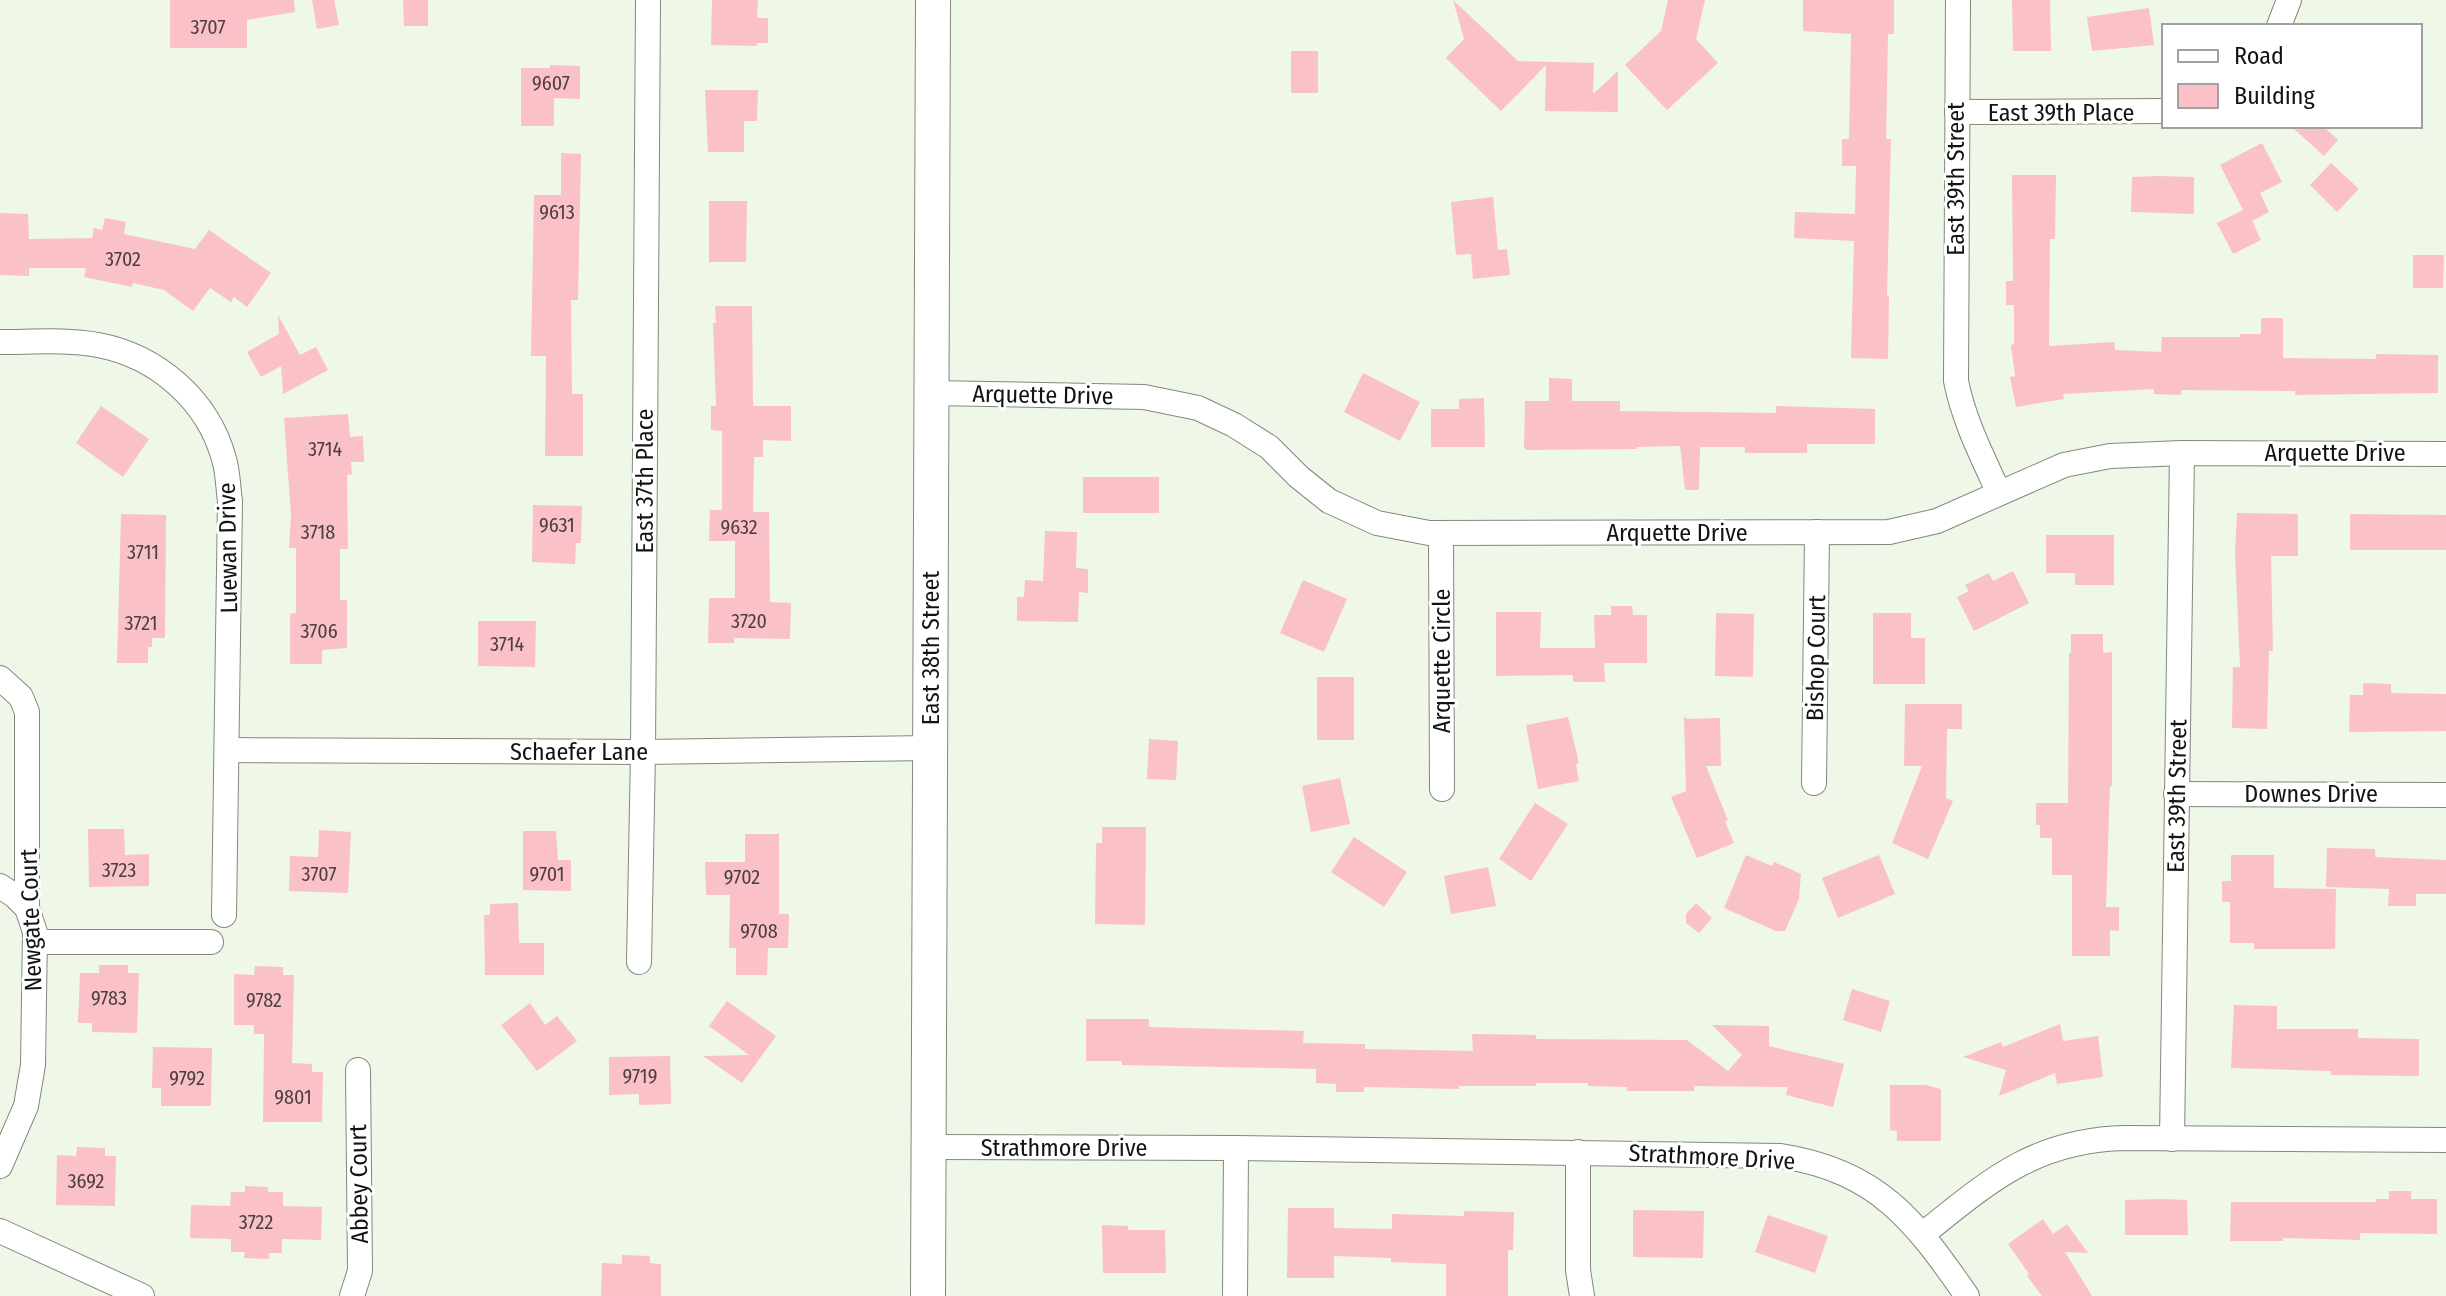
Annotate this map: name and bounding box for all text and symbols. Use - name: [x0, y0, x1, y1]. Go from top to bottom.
- house number: 3707: [191, 15, 225, 39]
- legend: [2162, 24, 2422, 128]
- text: Road: [2234, 42, 2284, 70]
- house number: 9607: [532, 71, 570, 95]
- text: Building: [2234, 82, 2316, 110]
- street label: East 39th Place: [1988, 99, 2134, 127]
- street label: East 39th Street: [1942, 102, 1970, 256]
- house number: 9613: [539, 200, 575, 224]
- house number: 3702: [105, 247, 141, 271]
- street label: Arquette Drive: [972, 380, 1114, 410]
- street label: East 37th Place: [631, 409, 659, 553]
- house number: 3714: [308, 437, 342, 461]
- street label: Arquette Drive: [2264, 439, 2406, 467]
- street label: Luewan Drive: [213, 482, 243, 614]
- house number: 9631: [539, 513, 575, 537]
- house number: 9632: [720, 515, 758, 539]
- street label: Arquette Drive: [1606, 519, 1748, 547]
- house number: 3718: [301, 520, 335, 544]
- house number: 3711: [127, 540, 159, 564]
- street label: East 38th Street: [917, 571, 945, 725]
- street label: Arquette Circle: [1428, 589, 1456, 733]
- street label: Bishop Court: [1801, 595, 1831, 721]
- house number: 3720: [731, 609, 767, 633]
- house number: 3721: [125, 611, 157, 635]
- house number: 3706: [300, 619, 338, 643]
- house number: 3714: [490, 632, 524, 656]
- street label: East 39th Street: [2162, 719, 2192, 873]
- street label: Schaefer Lane: [510, 738, 648, 766]
- street label: Downes Drive: [2244, 780, 2378, 808]
- street label: Newgate Court: [15, 848, 47, 992]
- house number: 3723: [102, 858, 136, 882]
- house number: 3707: [302, 862, 336, 886]
- house number: 9701: [529, 862, 565, 886]
- house number: 9702: [724, 865, 760, 889]
- house number: 9708: [740, 919, 778, 943]
- house number: 9783: [91, 986, 127, 1010]
- house number: 9782: [246, 988, 282, 1012]
- house number: 9719: [623, 1064, 657, 1088]
- house number: 9792: [169, 1066, 205, 1090]
- house number: 9801: [274, 1085, 312, 1109]
- street label: Abbey Court: [344, 1124, 374, 1244]
- street label: Strathmore Drive: [981, 1134, 1147, 1162]
- street label: Strathmore Drive: [1628, 1139, 1796, 1175]
- house number: 3692: [68, 1169, 105, 1193]
- house number: 3722: [239, 1210, 273, 1234]

